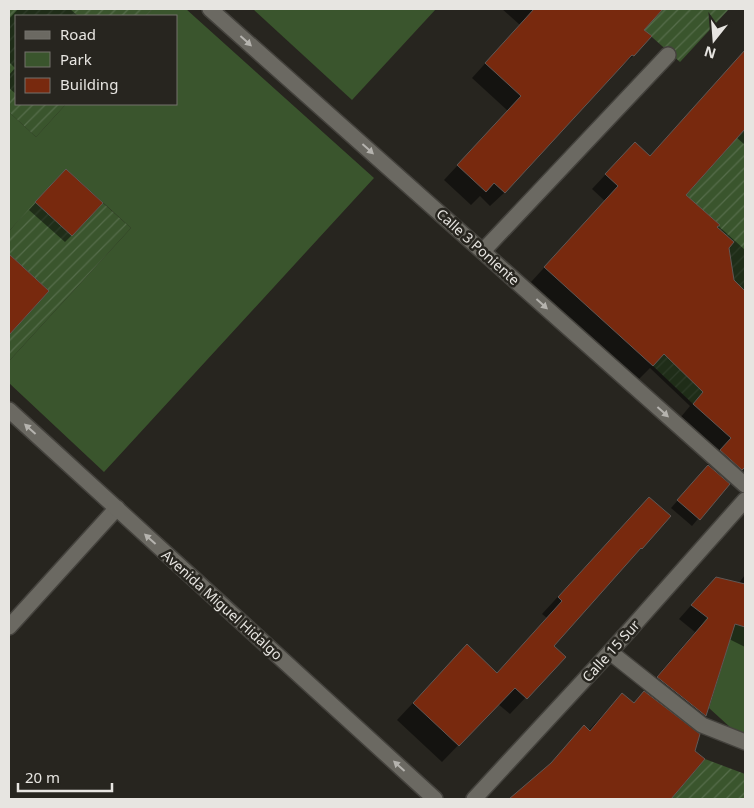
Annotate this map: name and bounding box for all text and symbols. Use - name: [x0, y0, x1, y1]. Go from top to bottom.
- legend: [15, 15, 178, 105]
- north arrow: [689, 15, 739, 65]
- text: Road: [60, 24, 96, 44]
- one-way arrow: [240, 35, 252, 47]
- text: N: [702, 42, 718, 64]
- text: Park: [60, 49, 92, 69]
- text: Building: [60, 74, 118, 94]
- one-way arrow: [361, 143, 373, 155]
- street label: Calle 3 Poniente: [433, 204, 524, 289]
- one-way arrow: [535, 298, 547, 310]
- one-way arrow: [656, 406, 668, 418]
- one-way arrow: [24, 423, 36, 435]
- one-way arrow: [144, 533, 156, 545]
- street label: Avenida Miguel Hidalgo: [158, 545, 287, 664]
- street label: Calle 15 Sur: [578, 615, 644, 686]
- scale bar: [18, 760, 111, 792]
- one-way arrow: [393, 761, 406, 772]
- text: 20 m: [25, 767, 60, 787]

